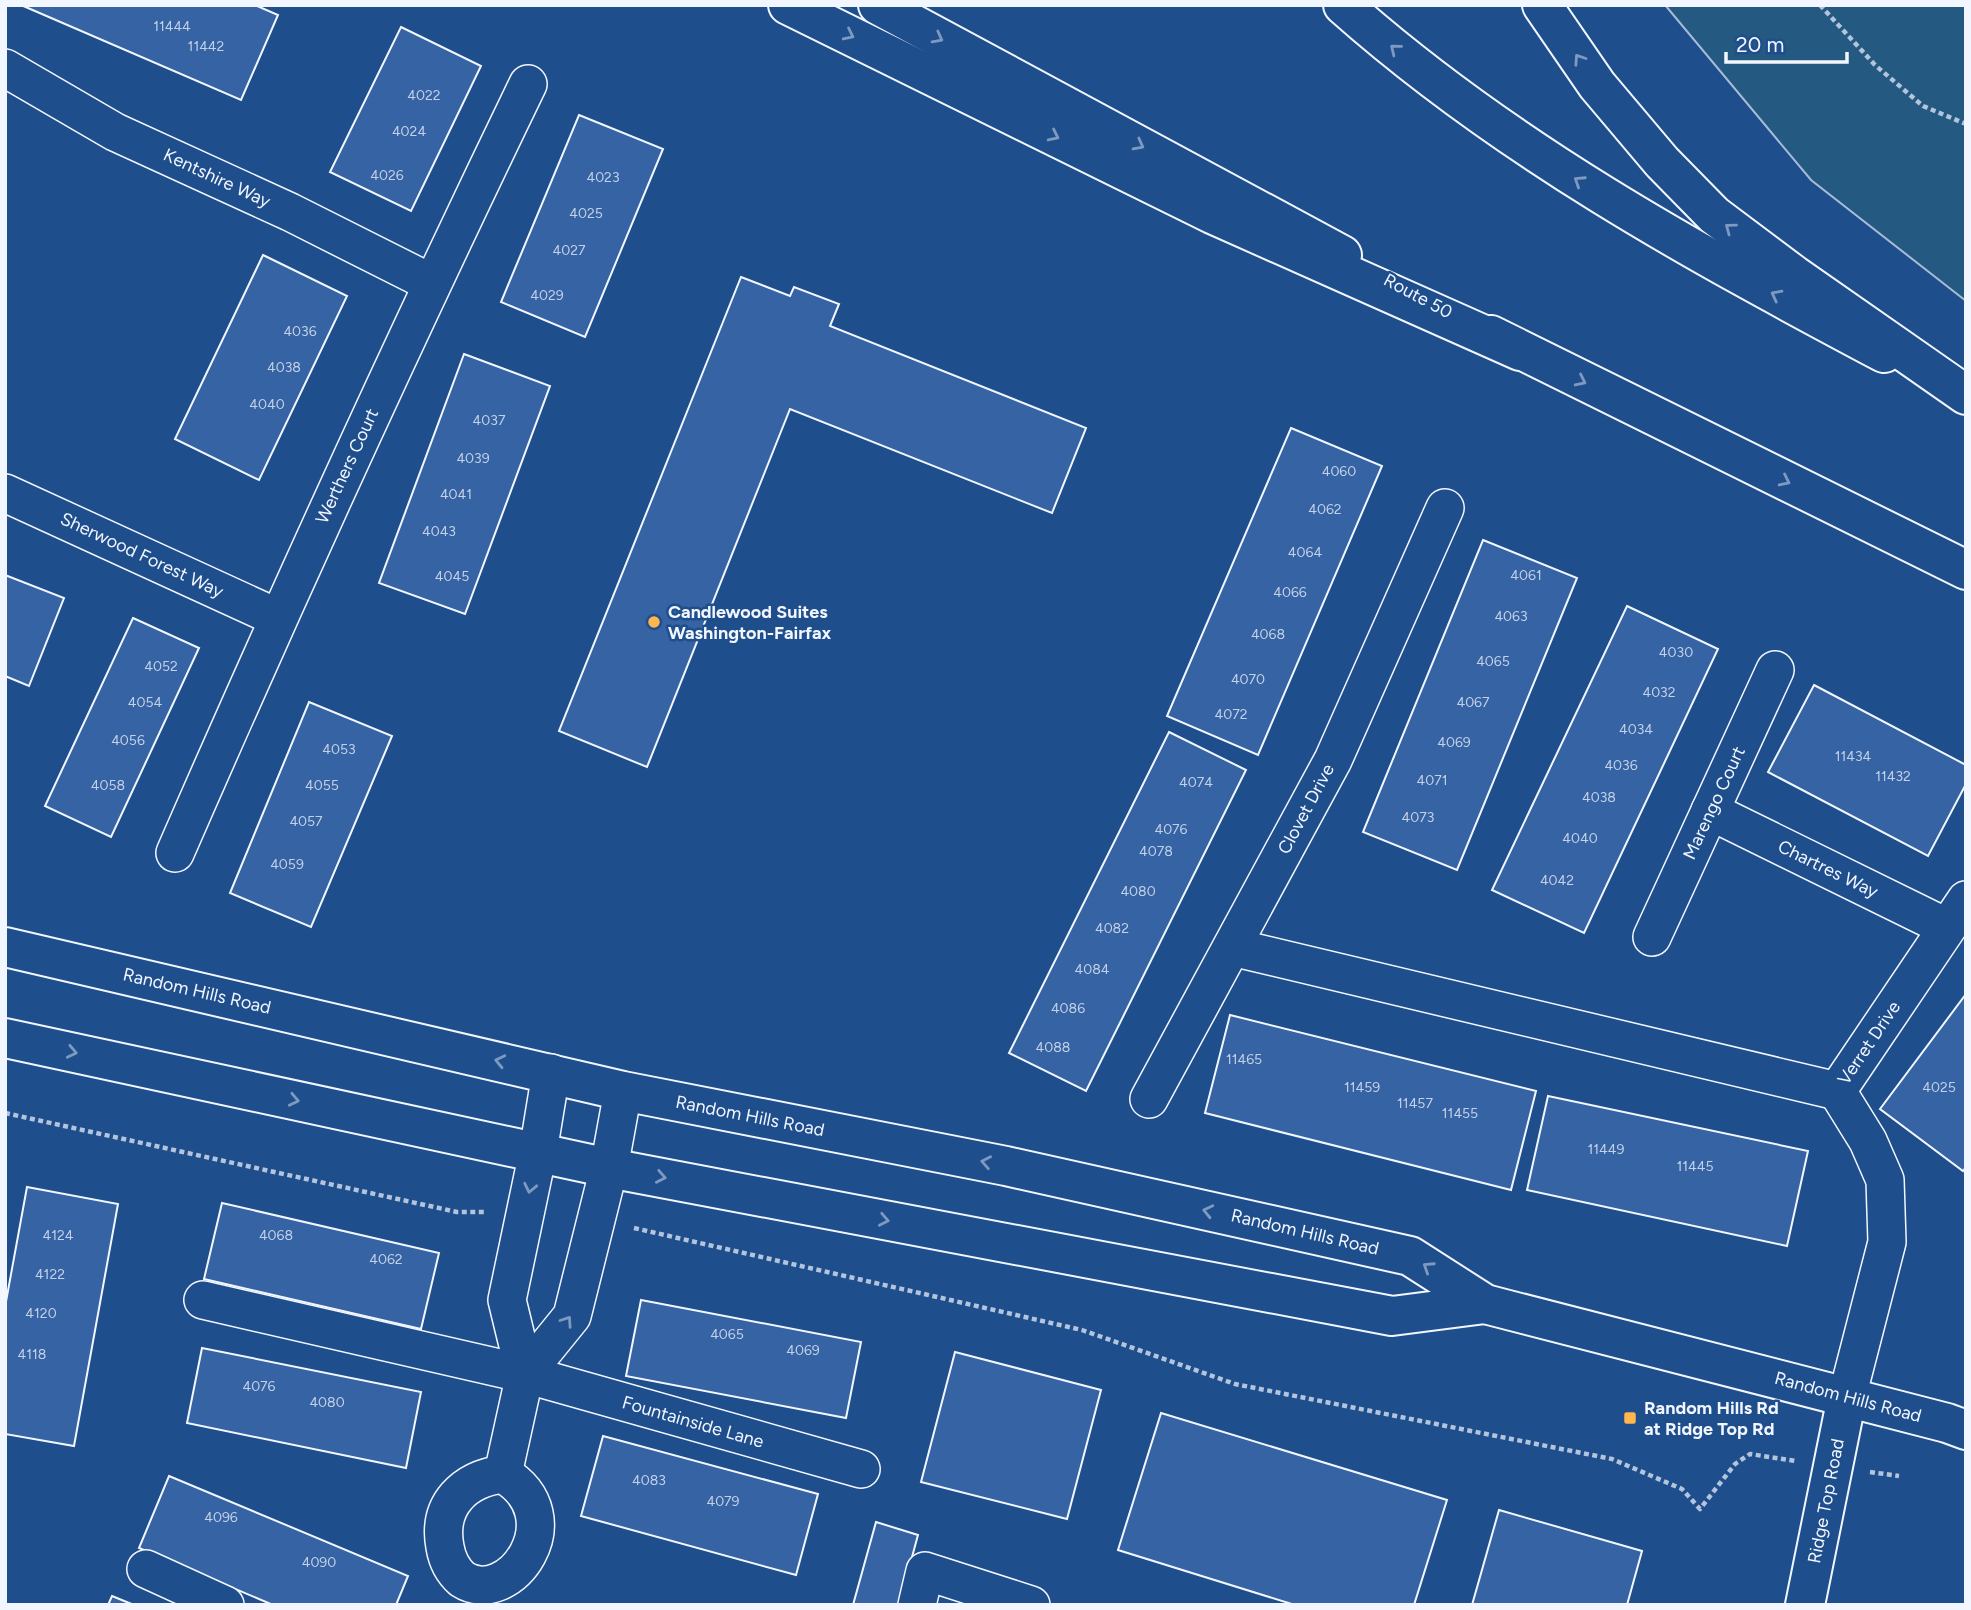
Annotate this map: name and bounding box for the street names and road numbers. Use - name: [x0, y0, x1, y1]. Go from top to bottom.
- street label: Kentshire Way: [160, 144, 274, 213]
- street label: Route 50: [1380, 269, 1456, 323]
- street label: Werthers Court: [311, 405, 383, 527]
- street label: Sherwood Forest Way: [57, 508, 228, 603]
- street label: Marengo Court: [1678, 743, 1750, 863]
- street label: Clovet Drive: [1273, 760, 1339, 858]
- street label: Chartres Way: [1774, 835, 1882, 903]
- street label: Random Hills Road: [121, 963, 273, 1019]
- street label: Verret Drive: [1833, 997, 1905, 1089]
- street label: Random Hills Road: [674, 1091, 826, 1141]
- street label: Random Hills Road: [1229, 1204, 1381, 1260]
- street label: Random Hills Road: [1772, 1367, 1924, 1427]
- street label: Fountainside Lane: [620, 1391, 766, 1453]
- street label: Ridge Top Road: [1803, 1437, 1849, 1565]

